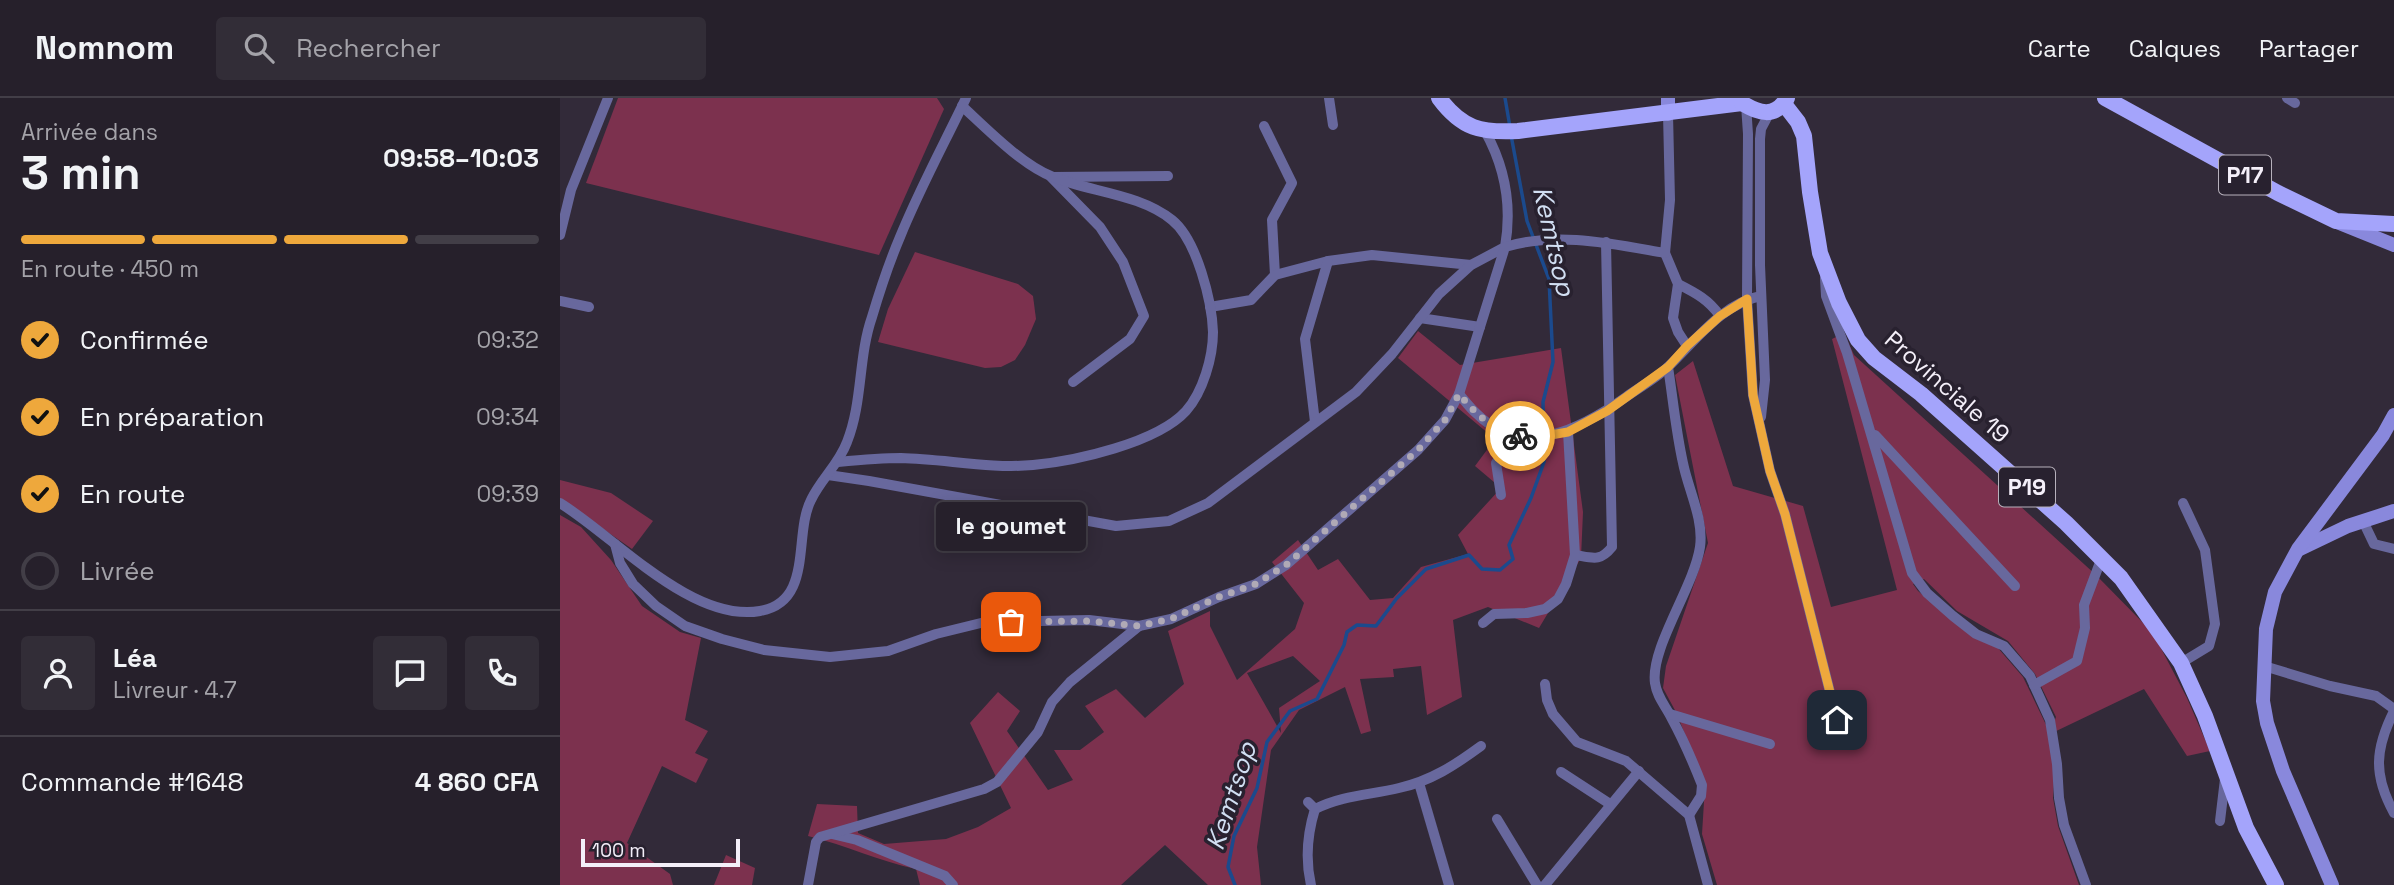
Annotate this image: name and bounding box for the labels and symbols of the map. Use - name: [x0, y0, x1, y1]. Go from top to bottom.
- road number: P17: [2219, 156, 2271, 194]
- water label: Kemtsop: [1525, 183, 1583, 300]
- street label: Provinciale 19: [1878, 324, 2016, 449]
- courier: [1485, 401, 1555, 471]
- road number: P19: [1999, 468, 2055, 506]
- callout: le goumet: [936, 503, 1086, 552]
- pin: [981, 592, 1041, 652]
- pin: [1807, 690, 1867, 750]
- water label: Kemtsop: [1198, 737, 1265, 854]
- scale bar: [581, 836, 740, 868]

